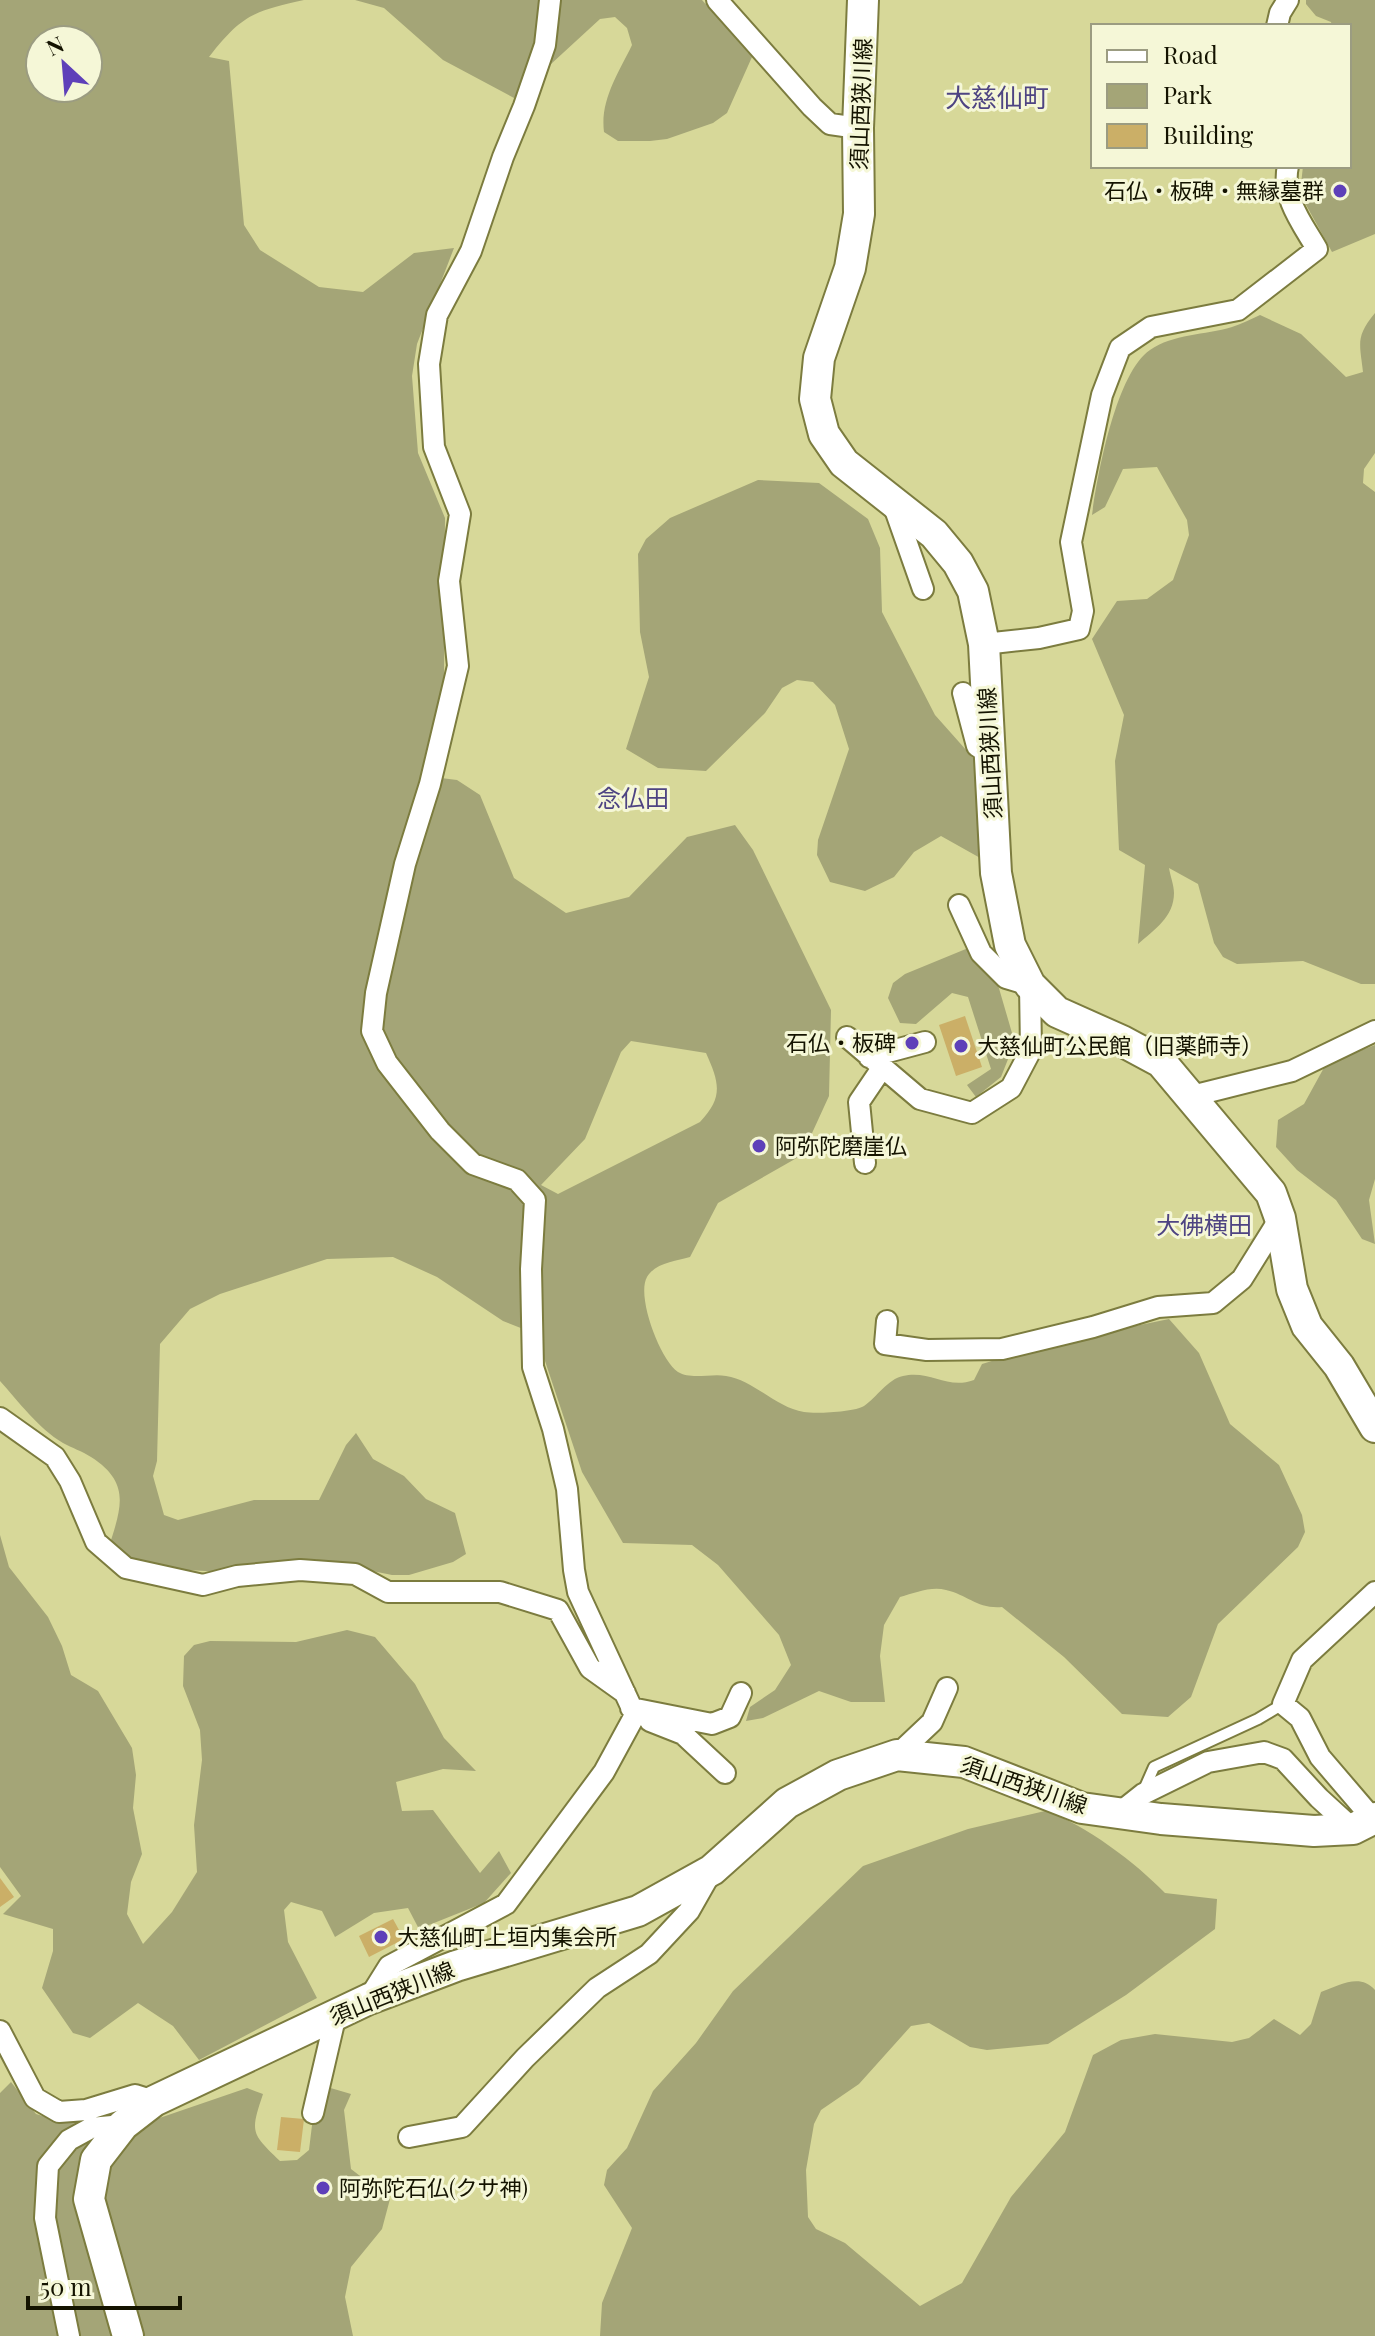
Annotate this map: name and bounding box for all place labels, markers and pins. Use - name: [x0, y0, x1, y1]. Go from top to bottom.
- place label: 石仏・板碑・無縁墓群: [1104, 175, 1324, 205]
- marker: 石仏・板碑・無縁墓群: [1331, 182, 1349, 200]
- place label: 石仏・板碑: [786, 1027, 896, 1057]
- place label: 大慈仙町公民館（旧薬師寺）: [977, 1030, 1263, 1060]
- marker: 石仏・板碑: [903, 1034, 921, 1052]
- marker: 大慈仙町公民館（旧薬師寺）: [952, 1037, 970, 1055]
- place label: 阿弥陀磨崖仏: [775, 1130, 907, 1160]
- marker: 阿弥陀磨崖仏: [750, 1137, 768, 1155]
- place label: 大慈仙町上垣内集会所: [397, 1921, 617, 1951]
- marker: 大慈仙町上垣内集会所: [372, 1928, 390, 1946]
- place label: 阿弥陀石仏(クサ神): [339, 2172, 528, 2202]
- marker: 阿弥陀石仏(クサ神): [314, 2179, 332, 2197]

